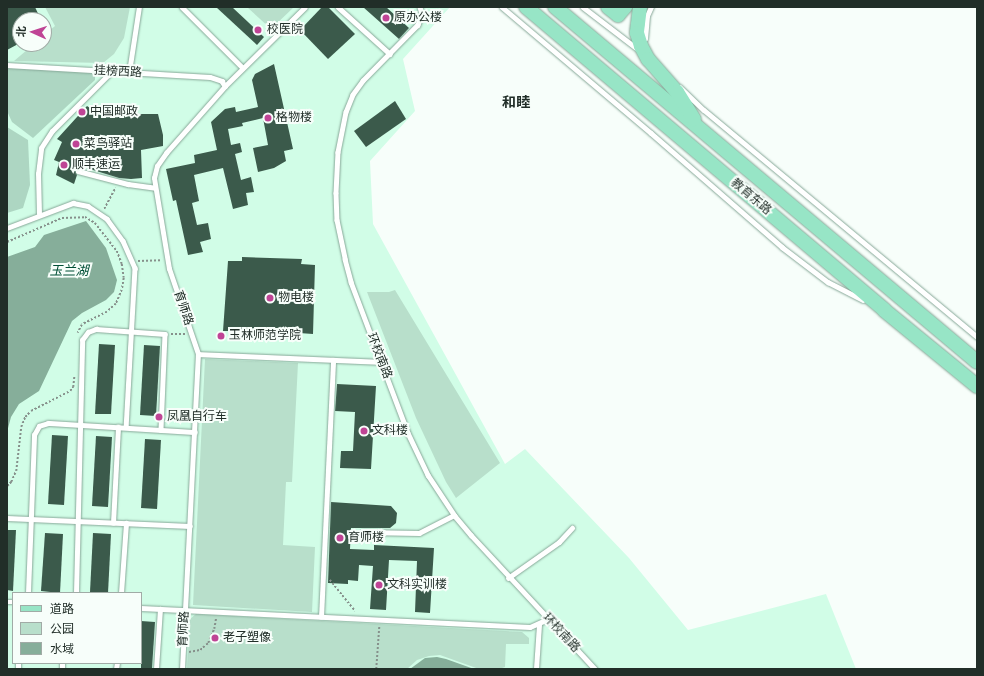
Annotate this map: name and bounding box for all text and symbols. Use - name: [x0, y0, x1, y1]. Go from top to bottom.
- place label: 原办公楼: [394, 11, 442, 25]
- north arrow: [12, 12, 52, 52]
- marker: 原办公楼: [381, 13, 391, 23]
- place label: 校医院: [267, 23, 303, 37]
- marker: 校医院: [252, 24, 264, 36]
- text: 北: [13, 26, 29, 37]
- street label: 挂榜西路: [94, 64, 142, 80]
- district label: 和睦: [502, 94, 530, 110]
- place label: 中国邮政: [90, 105, 138, 119]
- marker: 中国邮政: [77, 107, 87, 117]
- place label: 格物楼: [276, 111, 312, 125]
- marker: 格物楼: [263, 113, 273, 123]
- place label: 菜鸟驿站: [84, 137, 132, 151]
- marker: 菜鸟驿站: [71, 139, 81, 149]
- place label: 顺丰速运: [72, 158, 120, 172]
- marker: 顺丰速运: [59, 160, 69, 170]
- street label: 教育东路: [728, 176, 774, 218]
- water label: 玉兰湖: [50, 263, 88, 279]
- street label: 育师路: [170, 289, 196, 327]
- place label: 物电楼: [278, 291, 314, 305]
- marker: 物电楼: [265, 293, 275, 303]
- place label: 玉林师范学院: [229, 329, 301, 343]
- marker: 玉林师范学院: [216, 331, 226, 341]
- street label: 环校南路: [364, 331, 394, 381]
- place label: 凤凰自行车: [167, 410, 227, 424]
- marker: 凤凰自行车: [154, 412, 164, 422]
- place label: 文科楼: [372, 424, 408, 438]
- marker: 文科楼: [359, 426, 369, 436]
- place label: 育师楼: [348, 531, 384, 545]
- marker: 育师楼: [335, 533, 345, 543]
- place label: 文科实训楼: [387, 578, 447, 592]
- marker: 文科实训楼: [374, 580, 384, 590]
- legend: [12, 592, 142, 664]
- text: 道路: [50, 600, 74, 618]
- street label: 育师路: [176, 611, 192, 647]
- street label: 环校南路: [539, 611, 583, 655]
- text: 公园: [50, 620, 74, 638]
- place label: 老子塑像: [223, 631, 271, 645]
- marker: 老子塑像: [210, 633, 220, 643]
- text: 水域: [50, 640, 74, 658]

